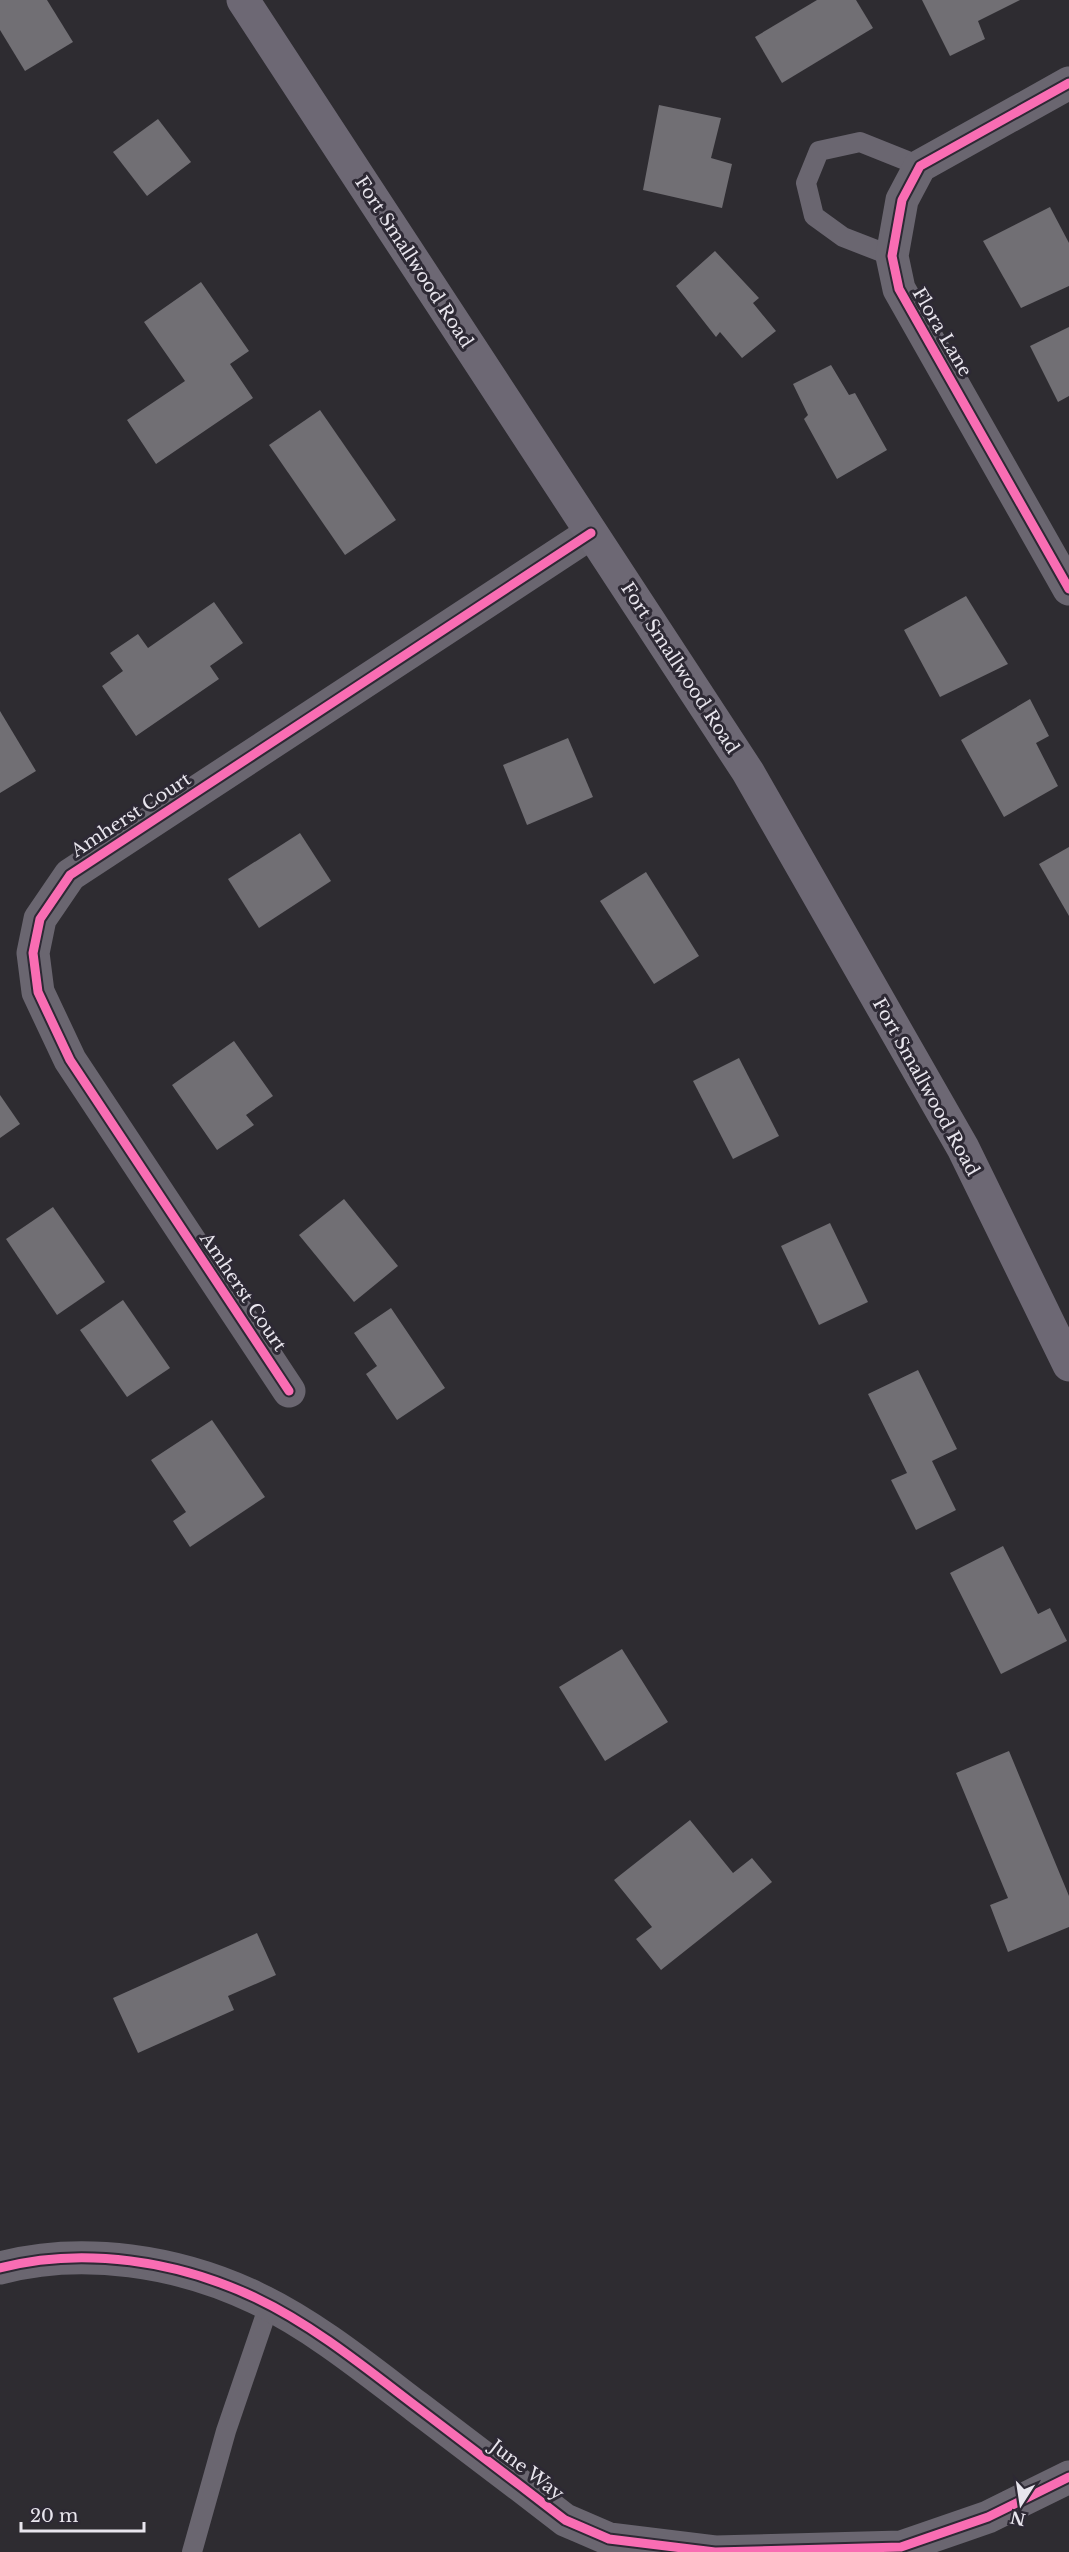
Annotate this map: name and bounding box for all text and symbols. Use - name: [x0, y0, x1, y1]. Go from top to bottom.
- street label: Fort Smallwood Road: [350, 172, 478, 352]
- street label: Flora Lane: [908, 284, 976, 380]
- street label: Fort Smallwood Road: [616, 578, 744, 758]
- street label: Amherst Court: [66, 768, 195, 862]
- street label: Fort Smallwood Road: [868, 994, 984, 1180]
- street label: Amherst Court: [195, 1228, 291, 1356]
- street label: June Way: [484, 2434, 569, 2505]
- north arrow: [991, 2474, 1051, 2534]
- scale bar: [21, 2495, 144, 2533]
- text: 20 m: [30, 2505, 78, 2527]
- text: N: [1008, 2507, 1027, 2530]

